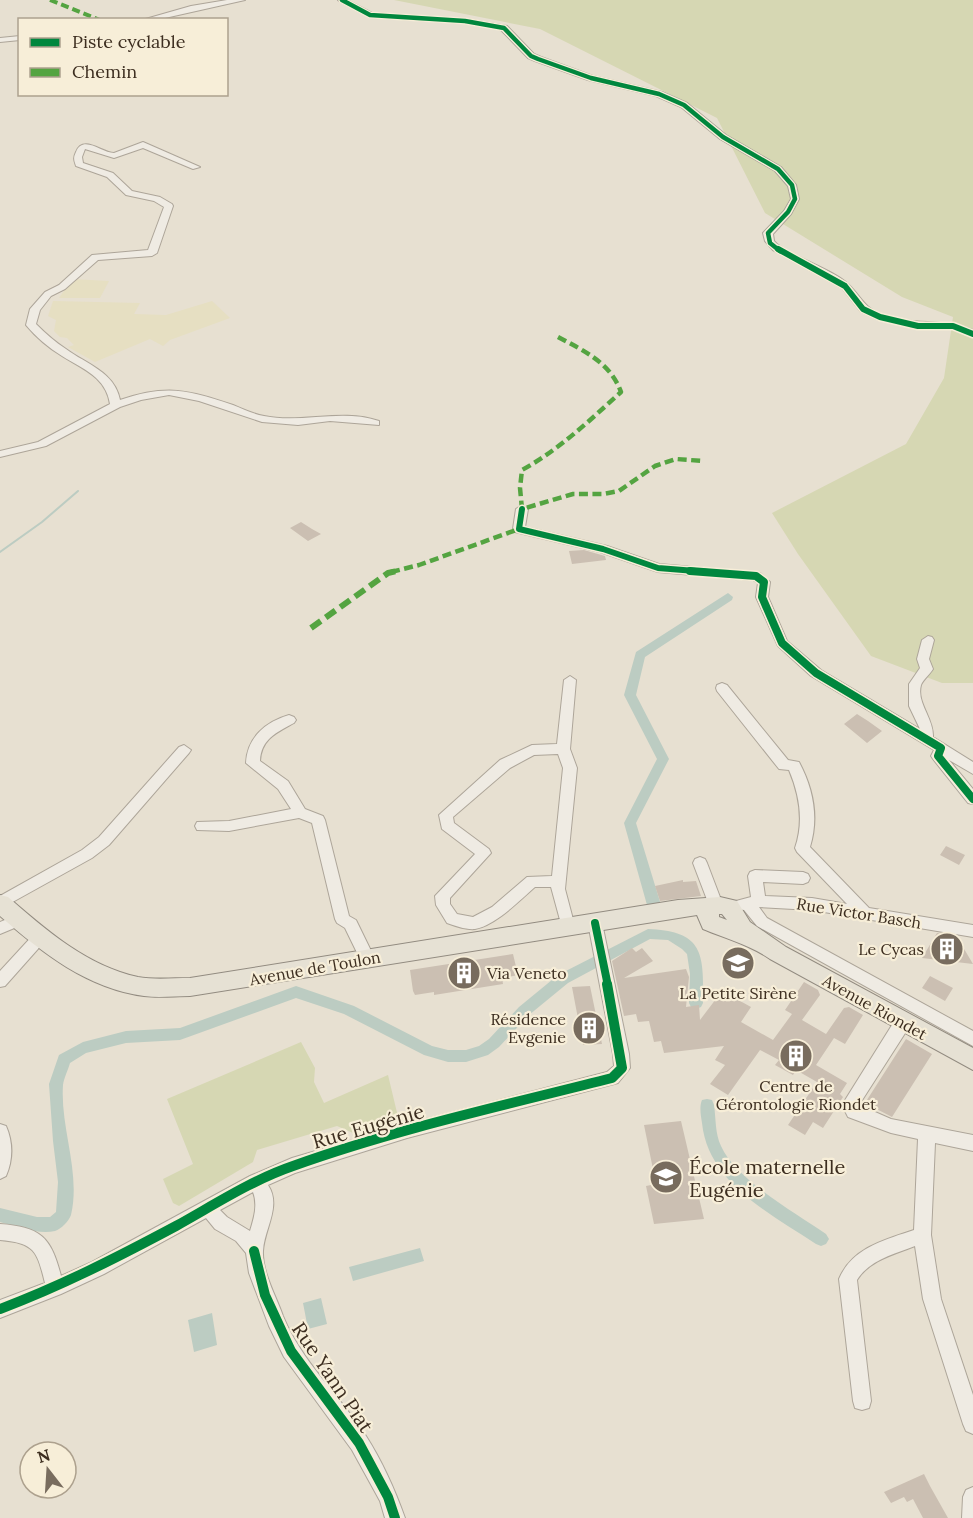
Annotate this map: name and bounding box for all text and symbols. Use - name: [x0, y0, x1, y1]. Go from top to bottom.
- legend: [18, 18, 228, 96]
- text: Piste cyclable: [72, 30, 186, 53]
- text: Chemin: [72, 60, 137, 83]
- street label: Rue Victor Basch: [795, 893, 923, 933]
- building icon: Le Cycas: [929, 931, 965, 967]
- place label: Le Cycas: [858, 939, 924, 959]
- school or university icon: La Petite Sirène: [720, 945, 756, 981]
- street label: Avenue de Toulon: [247, 947, 382, 990]
- building icon: Via Veneto: [446, 955, 482, 991]
- place label: Via Veneto: [486, 963, 567, 983]
- street label: Avenue Riondet: [818, 970, 931, 1044]
- place label: La Petite Sirène: [679, 983, 797, 1003]
- place label: Résidence Evgenie: [490, 1009, 566, 1047]
- building icon: Résidence Evgenie: [571, 1010, 607, 1046]
- building icon: Centre de Gérontologie Riondet: [778, 1038, 814, 1074]
- place label: Centre de Gérontologie Riondet: [716, 1076, 877, 1114]
- street label: Rue Eugénie: [309, 1098, 427, 1154]
- place label: École maternelle Eugénie: [689, 1154, 845, 1202]
- school or university icon: École maternelle Eugénie: [648, 1159, 684, 1195]
- street label: Rue Yann Piat: [287, 1317, 379, 1437]
- north arrow: [18, 1440, 78, 1500]
- text: N: [35, 1444, 52, 1467]

